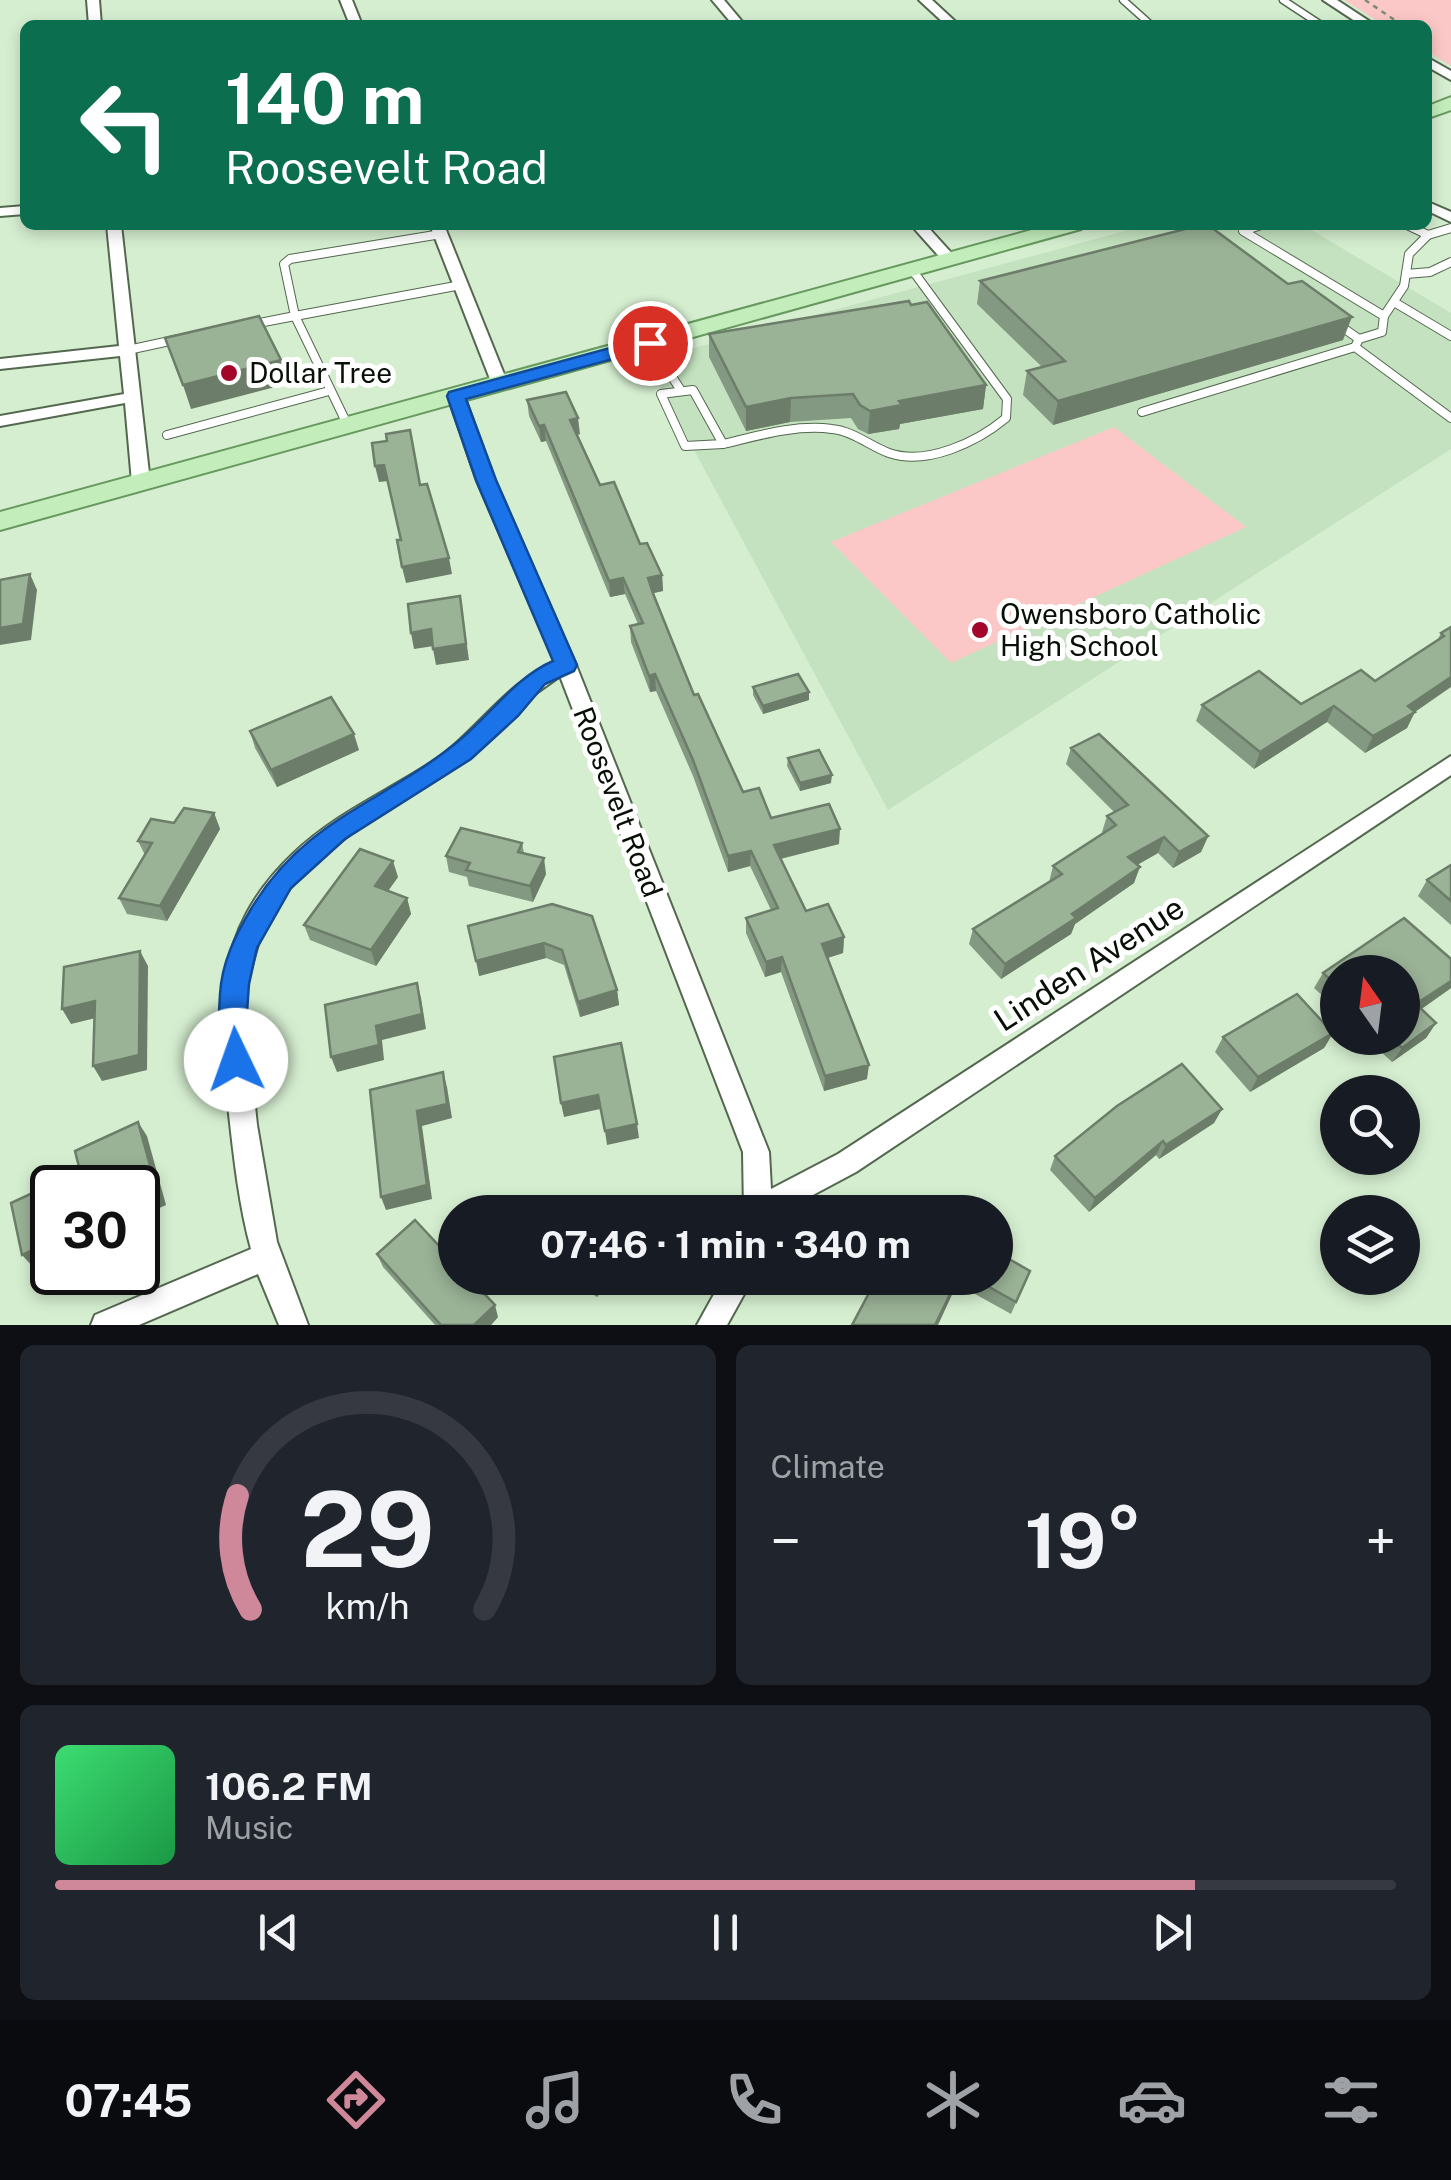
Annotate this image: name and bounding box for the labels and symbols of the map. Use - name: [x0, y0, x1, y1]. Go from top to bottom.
- pin: [608, 301, 693, 386]
- place label: Dollar Tree: [249, 356, 392, 389]
- marker: Dollar Tree: [218, 362, 240, 384]
- place label: Owensboro Catholic High School: [1000, 597, 1261, 662]
- marker: Owensboro Catholic High School: [969, 619, 991, 641]
- street label: Roosevelt Road: [567, 702, 670, 902]
- street label: Linden Avenue: [987, 889, 1190, 1039]
- north arrow: [1320, 955, 1420, 1055]
- position arrow: [184, 1008, 288, 1112]
- speed limit sign: 30: [30, 1165, 160, 1295]

